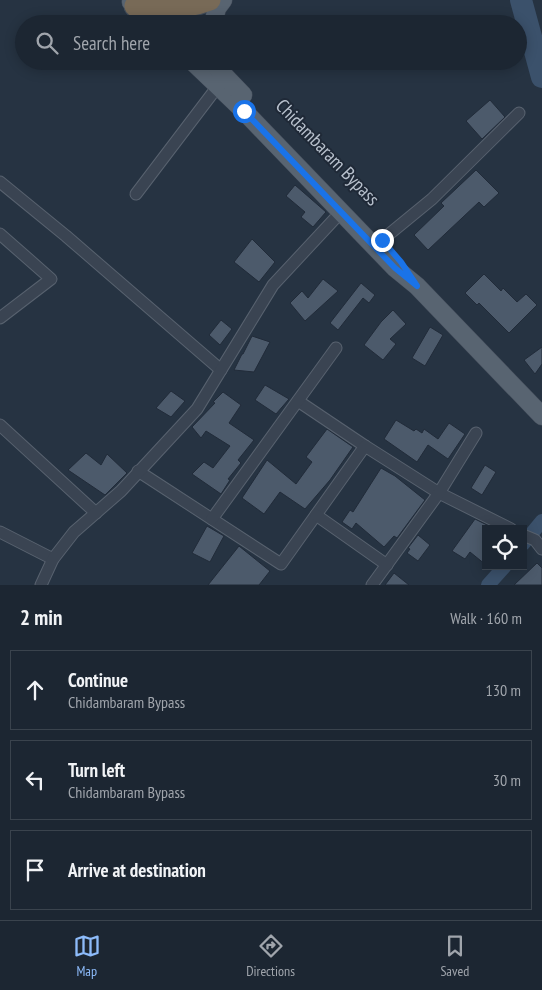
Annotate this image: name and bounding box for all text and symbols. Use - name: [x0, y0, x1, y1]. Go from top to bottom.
- search box: [15, 15, 527, 70]
- icon: search: [33, 29, 61, 57]
- text: Search here: [73, 31, 150, 55]
- street label: Chidambaram Bypass: [271, 94, 385, 210]
- route start: [233, 100, 256, 123]
- route end: [371, 229, 394, 252]
- map controls: [482, 525, 527, 570]
- button: locate: [482, 525, 527, 570]
- text: 2 min: [20, 604, 62, 631]
- text: Walk · 160 m: [450, 608, 522, 628]
- text: Continue: [68, 668, 128, 692]
- icon: ahead: [21, 676, 49, 704]
- text: 130 m: [486, 680, 521, 700]
- text: Chidambaram Bypass: [68, 692, 185, 712]
- text: Turn left: [68, 758, 125, 782]
- icon: left: [21, 766, 49, 794]
- text: 30 m: [493, 770, 521, 790]
- text: Chidambaram Bypass: [68, 782, 185, 802]
- icon: arrive: [21, 856, 49, 884]
- text: Arrive at destination: [68, 858, 206, 882]
- tab: Map: [73, 932, 101, 980]
- tab: Directions: [246, 932, 295, 980]
- tab: Saved: [440, 932, 469, 980]

